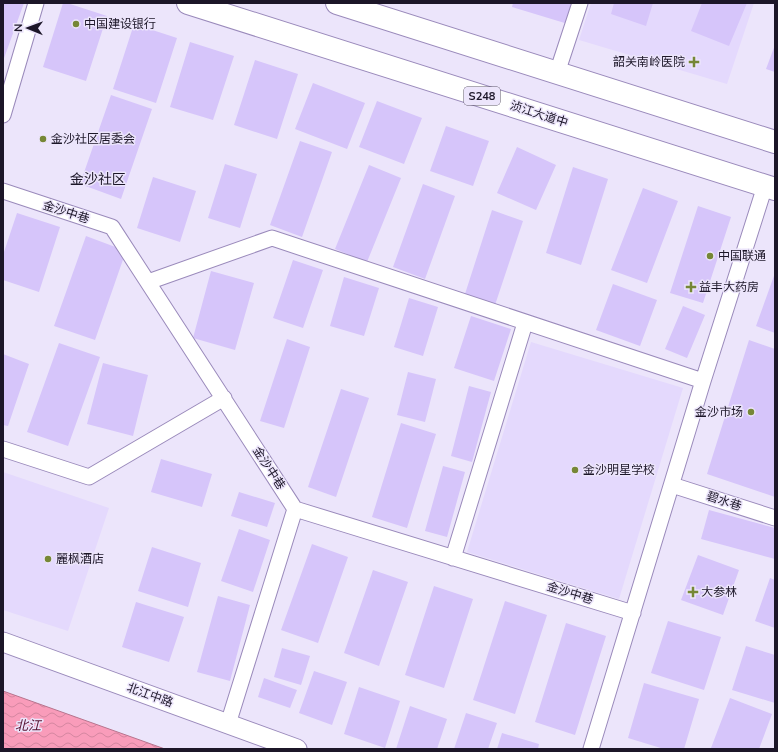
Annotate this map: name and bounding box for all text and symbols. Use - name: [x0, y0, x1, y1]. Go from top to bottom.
- north arrow: [8, 8, 48, 48]
- place label: 中国建设银行: [84, 16, 156, 31]
- marker: 中国建设银行: [71, 19, 81, 29]
- text: N: [11, 24, 25, 32]
- place label: 韶关南岭医院: [613, 54, 685, 69]
- marker: 韶关南岭医院: [688, 56, 700, 68]
- road number: S248: [464, 87, 500, 105]
- street label: 浈江大道中: [508, 97, 570, 130]
- place label: 金沙社区居委会: [51, 131, 135, 146]
- marker: 金沙社区居委会: [38, 134, 48, 144]
- district label: 金沙社区: [70, 170, 126, 188]
- street label: 金沙中巷: [41, 197, 91, 226]
- place label: 中国联通: [718, 248, 766, 263]
- marker: 中国联通: [705, 251, 715, 261]
- place label: 益丰大药房: [699, 279, 759, 294]
- marker: 益丰大药房: [686, 282, 696, 292]
- place label: 金沙市场: [695, 404, 743, 419]
- marker: 金沙市场: [746, 407, 756, 417]
- street label: 金沙中巷: [250, 444, 289, 492]
- place label: 金沙明星学校: [583, 462, 655, 477]
- marker: 金沙明星学校: [570, 465, 580, 475]
- street label: 碧水巷: [705, 488, 744, 513]
- place label: 麗枫酒店: [56, 551, 104, 566]
- marker: 麗枫酒店: [43, 554, 53, 564]
- street label: 金沙中巷: [545, 578, 595, 607]
- place label: 大参林: [701, 584, 737, 599]
- marker: 大参林: [688, 587, 698, 597]
- street label: 北江中路: [125, 679, 175, 710]
- water label: 北江: [15, 717, 43, 733]

